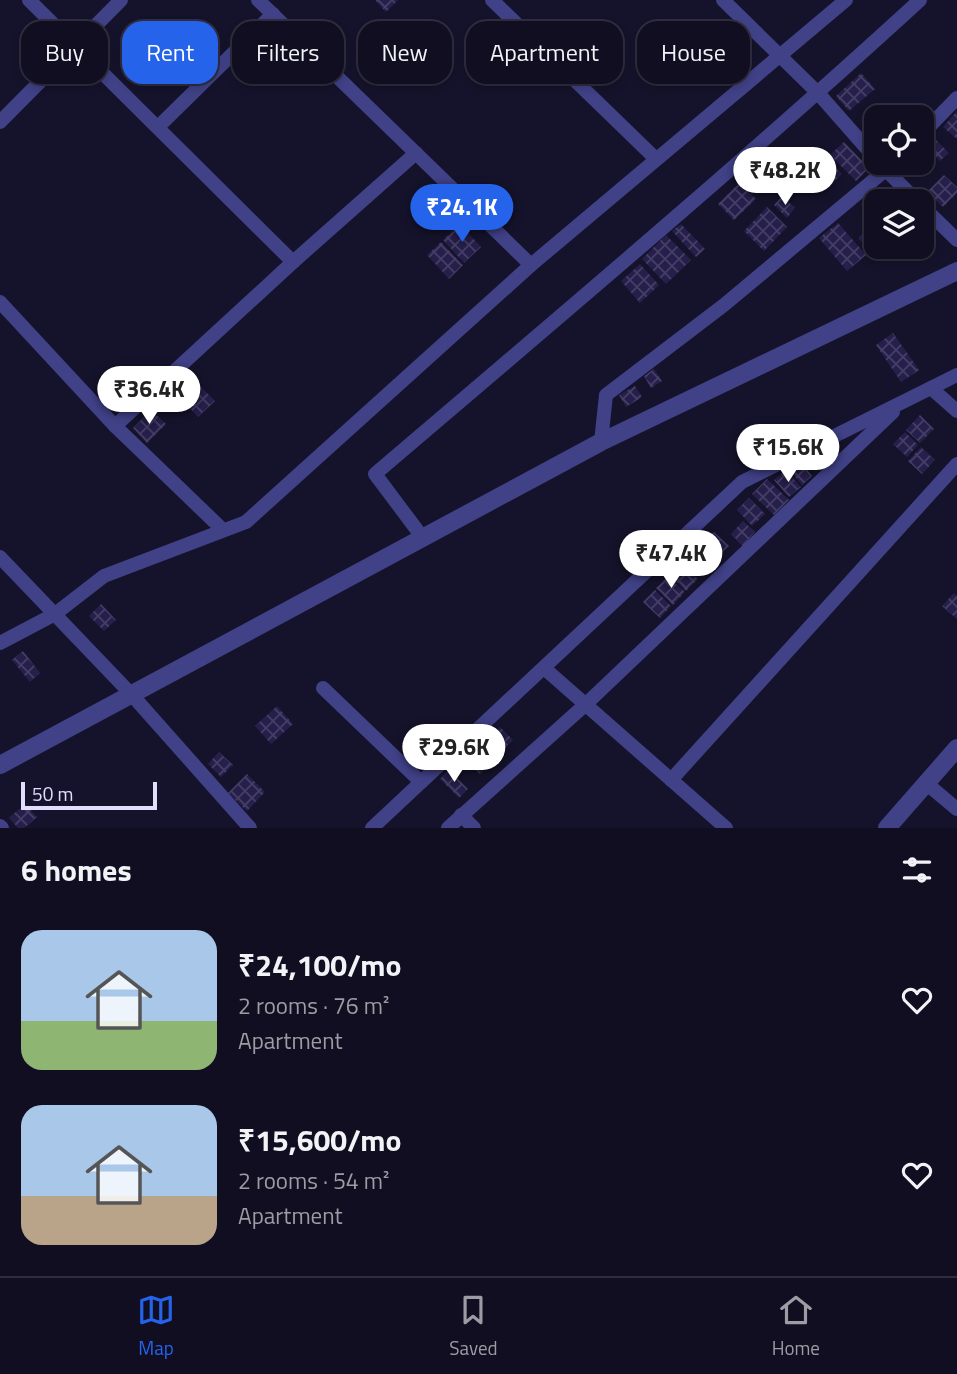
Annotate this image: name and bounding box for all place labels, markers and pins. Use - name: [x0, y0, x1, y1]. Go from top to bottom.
- pin: ₹48.2K: [728, 148, 842, 207]
- pin: ₹24.1K: [405, 184, 519, 244]
- pin: ₹36.4K: [92, 366, 206, 426]
- pin: ₹15.6K: [731, 424, 845, 484]
- pin: ₹47.4K: [614, 530, 728, 590]
- pin: ₹29.6K: [397, 724, 511, 784]

